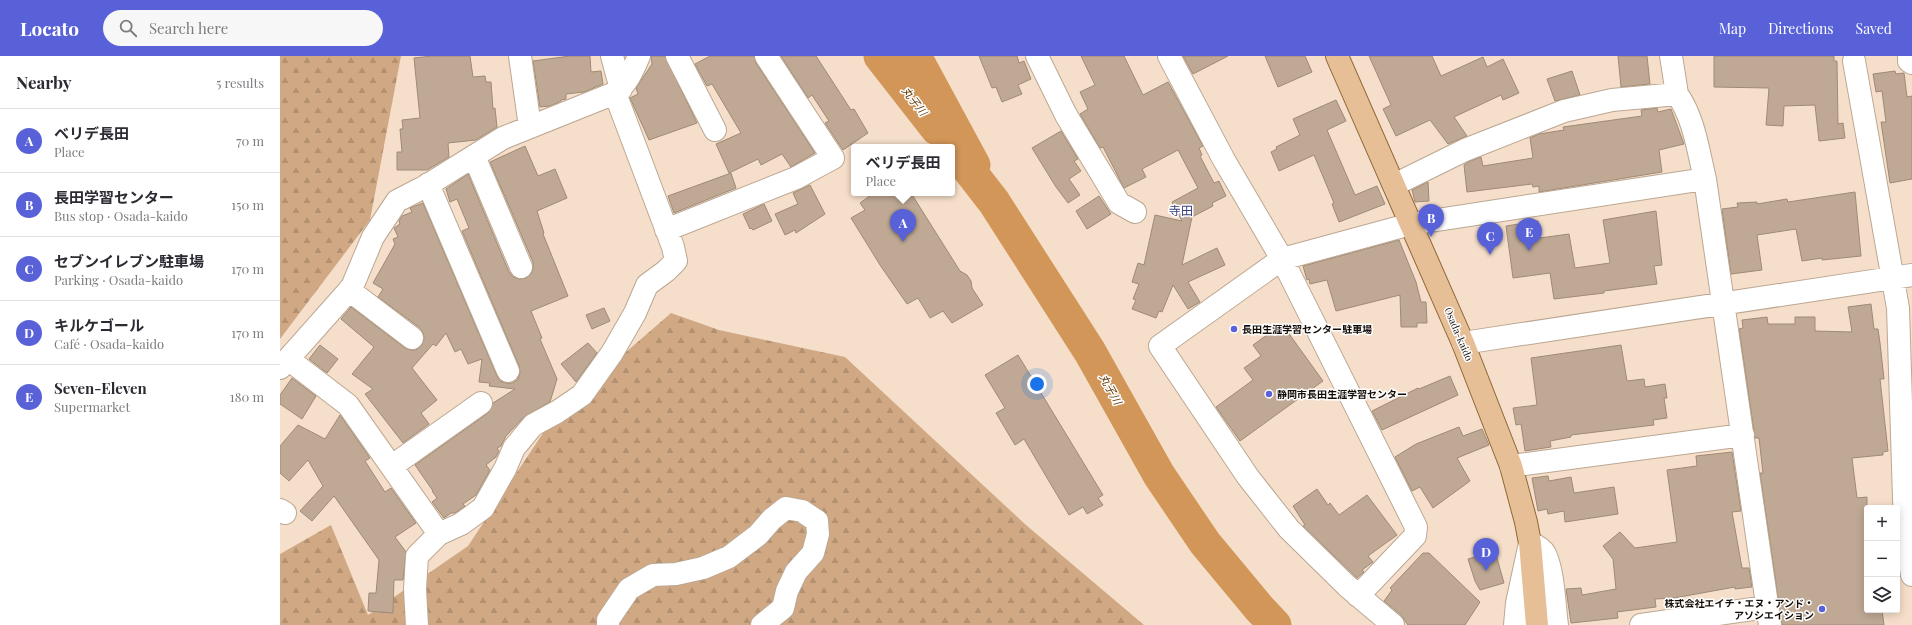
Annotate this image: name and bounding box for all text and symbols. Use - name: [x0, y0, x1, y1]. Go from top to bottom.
- search box: [103, 10, 383, 46]
- text: Locato: [20, 15, 79, 41]
- icon: search: [117, 17, 139, 39]
- text: Search here: [149, 18, 228, 38]
- text: Map: [1719, 19, 1746, 38]
- text: Directions: [1768, 19, 1834, 38]
- text: Saved: [1856, 19, 1892, 38]
- text: Nearby: [16, 71, 71, 93]
- text: 5 results: [216, 74, 264, 91]
- water label: 丸子川: [899, 83, 932, 119]
- text: ベリデ長田: [54, 123, 129, 143]
- text: A: [25, 132, 33, 149]
- text: 70 m: [236, 132, 264, 149]
- text: Place: [54, 143, 85, 160]
- popup: [851, 144, 955, 196]
- text: ベリデ長田: [865, 152, 941, 172]
- text: Place: [865, 172, 896, 189]
- text: 長田学習センター: [54, 187, 174, 207]
- text: B: [25, 196, 33, 213]
- text: 150 m: [231, 196, 264, 213]
- district label: 寺田: [1169, 202, 1193, 218]
- pin: B: [1418, 204, 1444, 237]
- text: Bus stop · Osada-kaido: [54, 207, 188, 224]
- pin: A: [890, 209, 916, 242]
- pin: E: [1516, 218, 1542, 251]
- pin: C: [1477, 222, 1503, 255]
- text: セブンイレブン駐車場: [54, 251, 204, 271]
- text: C: [24, 260, 34, 277]
- text: 170 m: [231, 260, 264, 277]
- text: Parking · Osada-kaido: [54, 271, 183, 288]
- street label: Osada-kaido: [1441, 305, 1477, 363]
- text: キルケゴール: [54, 315, 144, 335]
- place label: 長田生涯学習センター駐車場: [1242, 322, 1372, 336]
- text: D: [24, 324, 34, 341]
- text: 170 m: [231, 324, 264, 341]
- marker: 長田生涯学習センター駐車場: [1229, 324, 1239, 334]
- text: Café · Osada-kaido: [54, 335, 164, 352]
- water label: 丸子川: [1096, 371, 1126, 408]
- your location: [1027, 374, 1047, 394]
- text: Seven-Eleven: [54, 378, 147, 398]
- place label: 静岡市長田生涯学習センター: [1277, 387, 1407, 401]
- text: E: [25, 388, 33, 405]
- text: 180 m: [230, 388, 264, 405]
- marker: 静岡市長田生涯学習センター: [1264, 389, 1274, 399]
- text: Supermarket: [54, 398, 130, 415]
- map controls: [1864, 505, 1900, 613]
- button: +: [1864, 505, 1900, 541]
- pin: D: [1473, 538, 1499, 571]
- button: −: [1864, 541, 1900, 577]
- button: layers: [1864, 577, 1900, 613]
- place label: 株式会社エイチ・エヌ・アンド・ アソシエイション: [1664, 596, 1814, 622]
- marker: 株式会社エイチ・エヌ・アンド・ アソシエイション: [1817, 604, 1827, 614]

